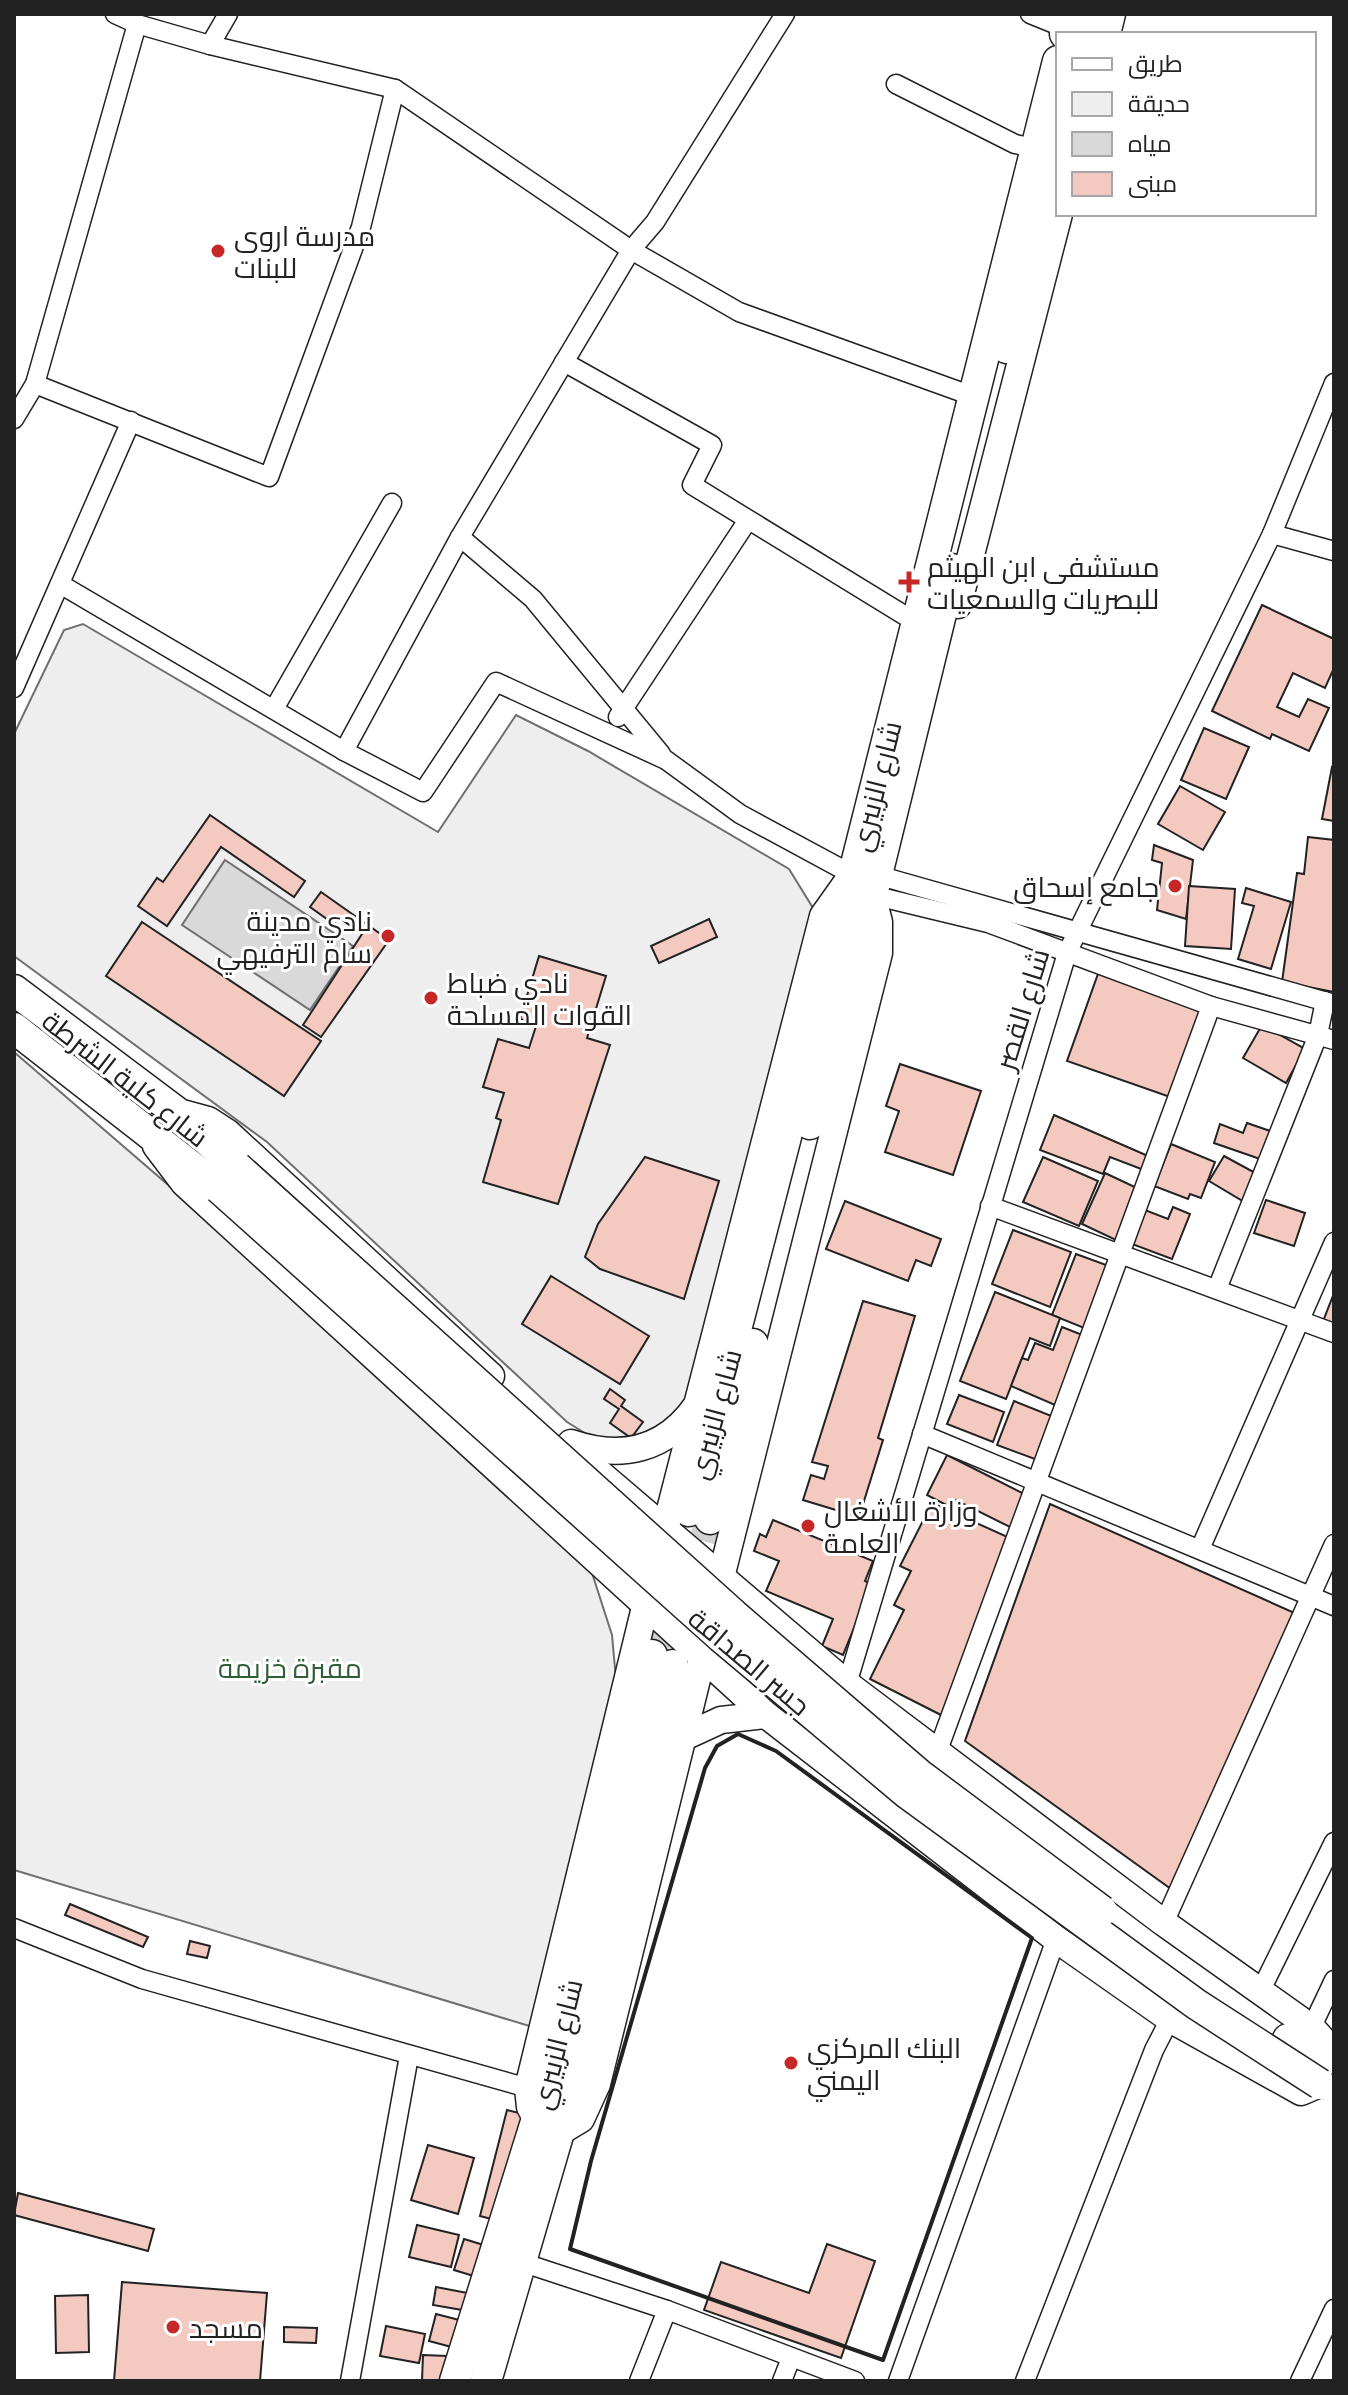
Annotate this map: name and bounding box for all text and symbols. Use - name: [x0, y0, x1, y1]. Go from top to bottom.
- legend: [1056, 32, 1316, 216]
- text: طريق: [1128, 48, 1183, 79]
- text: حديقة: [1128, 88, 1190, 117]
- text: مياه: [1128, 128, 1172, 157]
- text: مبنى: [1128, 168, 1177, 198]
- place label: مدرسة اروى للبنات: [234, 218, 375, 284]
- marker: مدرسة اروى للبنات: [209, 242, 227, 260]
- place label: مستشفى ابن الهيثم للبصريات والسمعيات: [927, 549, 1160, 615]
- marker: مستشفى ابن الهيثم للبصريات والسمعيات: [898, 571, 920, 593]
- street label: شارع الزبيري: [842, 717, 913, 856]
- place label: جامع إسحاق: [1013, 869, 1159, 906]
- marker: جامع إسحاق: [1166, 877, 1184, 895]
- place label: نادي مدينة سام الترفيهي: [216, 903, 372, 975]
- marker: نادي مدينة سام الترفيهي: [379, 927, 397, 945]
- street label: شارع القصر: [986, 944, 1058, 1076]
- place label: نادي ضباط القوات المسلحة: [447, 965, 632, 1031]
- marker: نادي ضباط القوات المسلحة: [422, 989, 440, 1007]
- street label: شارع كلية الشرطة: [34, 1003, 216, 1156]
- street label: شارع الزبيري: [680, 1345, 753, 1484]
- place label: وزارة الأشغال العامة: [824, 1493, 978, 1559]
- marker: وزارة الأشغال العامة: [799, 1517, 817, 1535]
- street label: جسر الصداقة: [682, 1600, 818, 1722]
- park label: مقبرة خزيمة: [218, 1650, 362, 1684]
- street label: شارع الزبيري: [523, 1975, 594, 2114]
- place label: البنك المركزي اليمني: [807, 2030, 961, 2102]
- marker: البنك المركزي اليمني: [782, 2054, 800, 2072]
- place label: مسجد: [189, 2310, 263, 2344]
- marker: مسجد: [164, 2318, 182, 2336]

